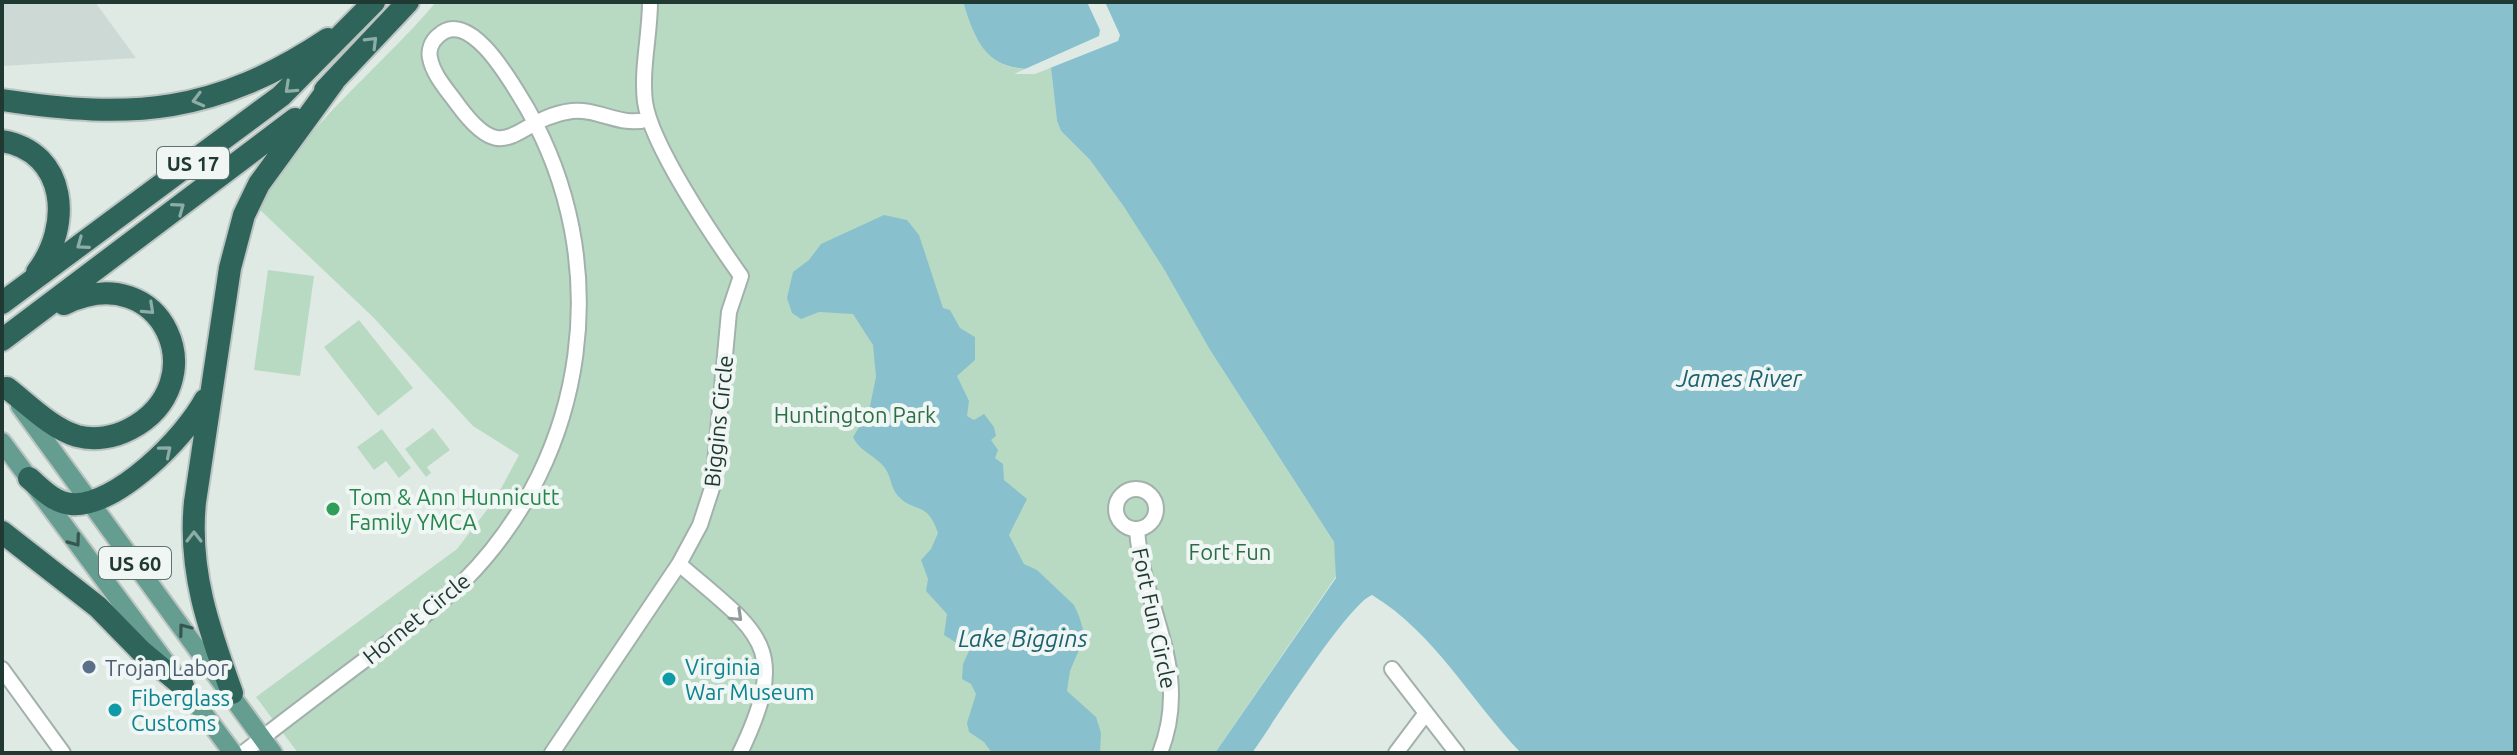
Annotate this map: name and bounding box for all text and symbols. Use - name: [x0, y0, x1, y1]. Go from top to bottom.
- one-way arrow: [363, 37, 378, 52]
- one-way arrow: [285, 78, 299, 93]
- one-way arrow: [191, 91, 205, 108]
- road number: US 17: [157, 147, 229, 179]
- one-way arrow: [170, 203, 184, 218]
- one-way arrow: [77, 235, 91, 249]
- one-way arrow: [140, 299, 154, 314]
- street label: Biggins Circle: [699, 354, 737, 488]
- water label: James River: [1675, 365, 1802, 392]
- park label: Huntington Park: [774, 402, 936, 427]
- one-way arrow: [157, 446, 171, 460]
- place label: Tom & Ann Hunnicutt Family YMCA: [349, 484, 560, 534]
- marker: Tom & Ann Hunnicutt Family YMCA: [324, 500, 342, 518]
- one-way arrow: [185, 530, 203, 543]
- one-way arrow: [65, 532, 80, 547]
- park label: Fort Fun: [1189, 539, 1271, 564]
- street label: Fort Fun Circle: [1128, 545, 1182, 691]
- road number: US 60: [99, 547, 171, 579]
- street label: Hornet Circle: [358, 567, 474, 669]
- one-way arrow: [728, 606, 742, 621]
- one-way arrow: [179, 623, 194, 638]
- water label: Lake Biggins: [958, 625, 1088, 652]
- place label: Virginia War Museum: [685, 654, 815, 704]
- place label: Trojan Labor: [105, 655, 229, 680]
- marker: Trojan Labor: [80, 658, 98, 676]
- marker: Virginia War Museum: [660, 670, 678, 688]
- place label: Fiberglass Customs: [131, 685, 230, 735]
- marker: Fiberglass Customs: [106, 701, 124, 719]

